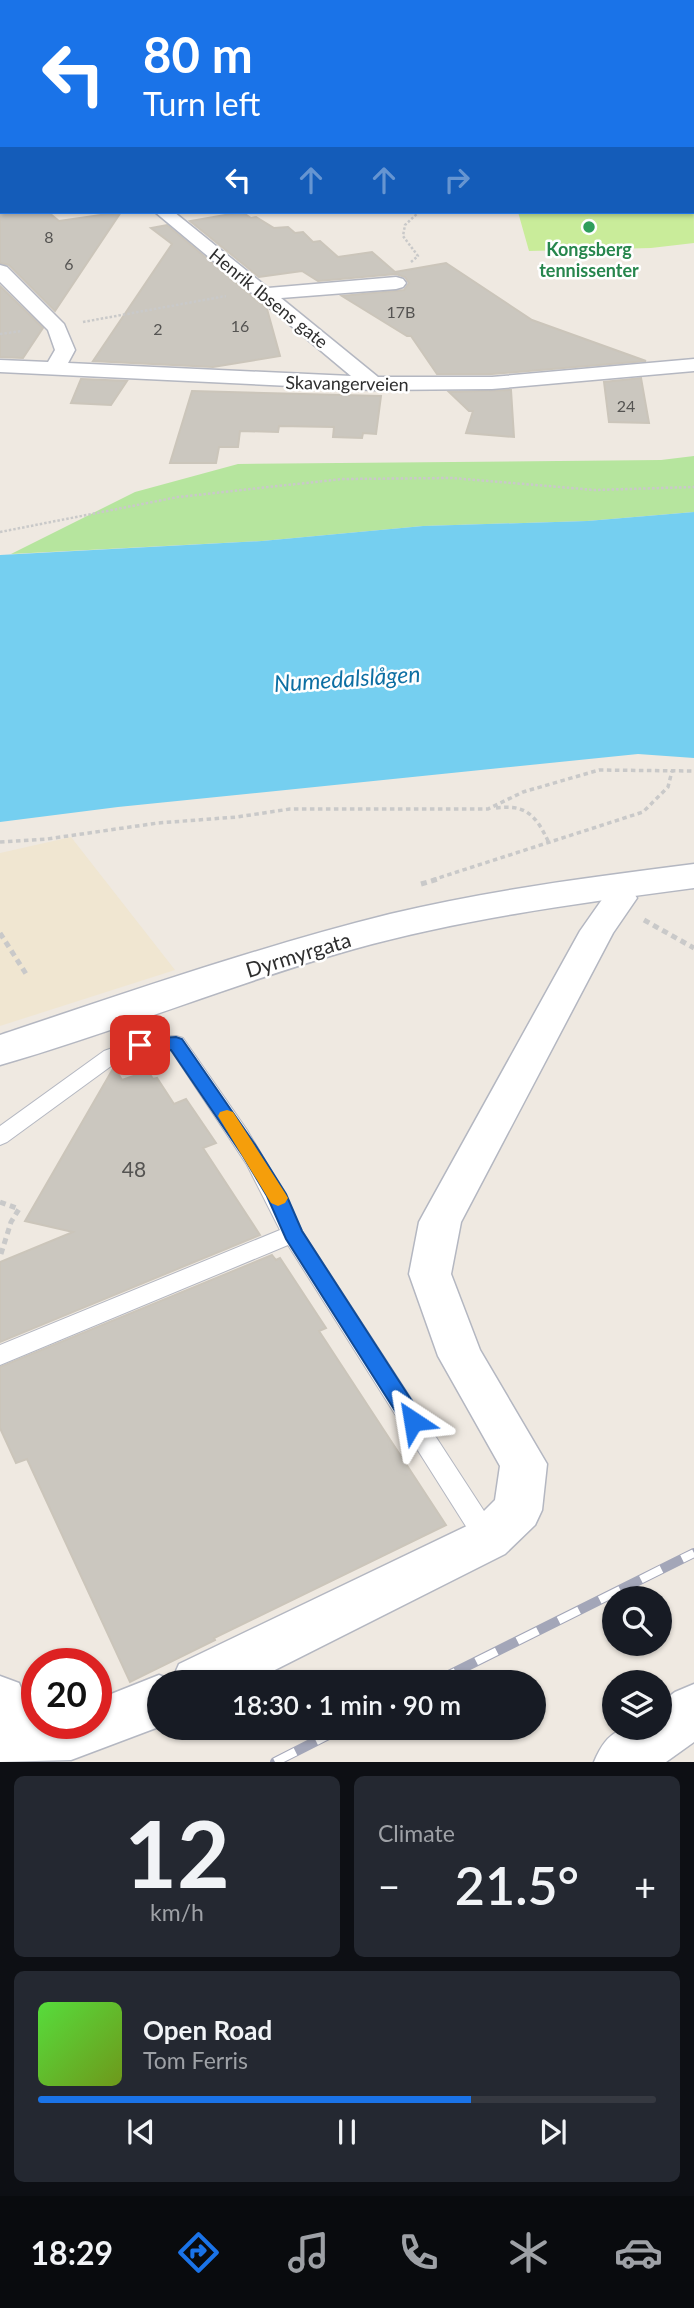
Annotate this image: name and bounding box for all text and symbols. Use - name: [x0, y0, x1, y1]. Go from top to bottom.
- text: 80 m: [143, 25, 253, 83]
- icon: left: [28, 28, 119, 119]
- text: Turn left: [143, 84, 260, 123]
- icon: left: [219, 161, 257, 199]
- icon: ahead: [292, 161, 330, 199]
- icon: ahead: [365, 161, 403, 199]
- icon: right: [438, 161, 476, 199]
- marker: Kongsberg tennissenter: [581, 219, 597, 235]
- house number: 8: [44, 227, 54, 246]
- place label: Kongsberg tennissenter: [539, 238, 639, 281]
- street label: Henrik Ibsens gate: [205, 243, 333, 353]
- house number: 6: [64, 254, 74, 273]
- house number: 17B: [387, 302, 415, 321]
- house number: 16: [231, 316, 249, 335]
- house number: 2: [153, 319, 163, 338]
- street label: Skavangerveien: [285, 371, 409, 395]
- house number: 24: [617, 396, 635, 415]
- water label: Numedalslågen: [273, 659, 421, 697]
- street label: Dyrmyrgata: [242, 926, 354, 982]
- pin: [110, 1015, 170, 1075]
- icon: arrive: [121, 1026, 159, 1064]
- house number: 48: [122, 1156, 146, 1181]
- position arrow: [376, 1384, 450, 1458]
- map controls: [602, 1586, 672, 1740]
- button: search: [602, 1586, 672, 1656]
- speed limit sign: 20: [21, 1648, 112, 1739]
- button: layers: [602, 1670, 672, 1740]
- text: 18:30 · 1 min · 90 m: [232, 1689, 461, 1721]
- text: 12: [124, 1798, 230, 1907]
- text: Climate: [378, 1819, 455, 1847]
- text: 21.5°: [455, 1854, 579, 1916]
- text: −: [378, 1863, 400, 1909]
- text: +: [634, 1863, 656, 1909]
- text: km/h: [150, 1898, 204, 1926]
- text: Open Road: [143, 2014, 272, 2046]
- text: Tom Ferris: [143, 2046, 248, 2074]
- icon: previous: [122, 2113, 160, 2151]
- icon: pause: [328, 2113, 366, 2151]
- icon: next: [534, 2113, 572, 2151]
- icon: directions: [174, 2228, 223, 2277]
- icon: music: [284, 2228, 333, 2277]
- icon: phone: [394, 2228, 443, 2277]
- icon: climate: [504, 2228, 553, 2277]
- icon: car: [614, 2228, 663, 2277]
- text: 18:29: [31, 2233, 113, 2272]

